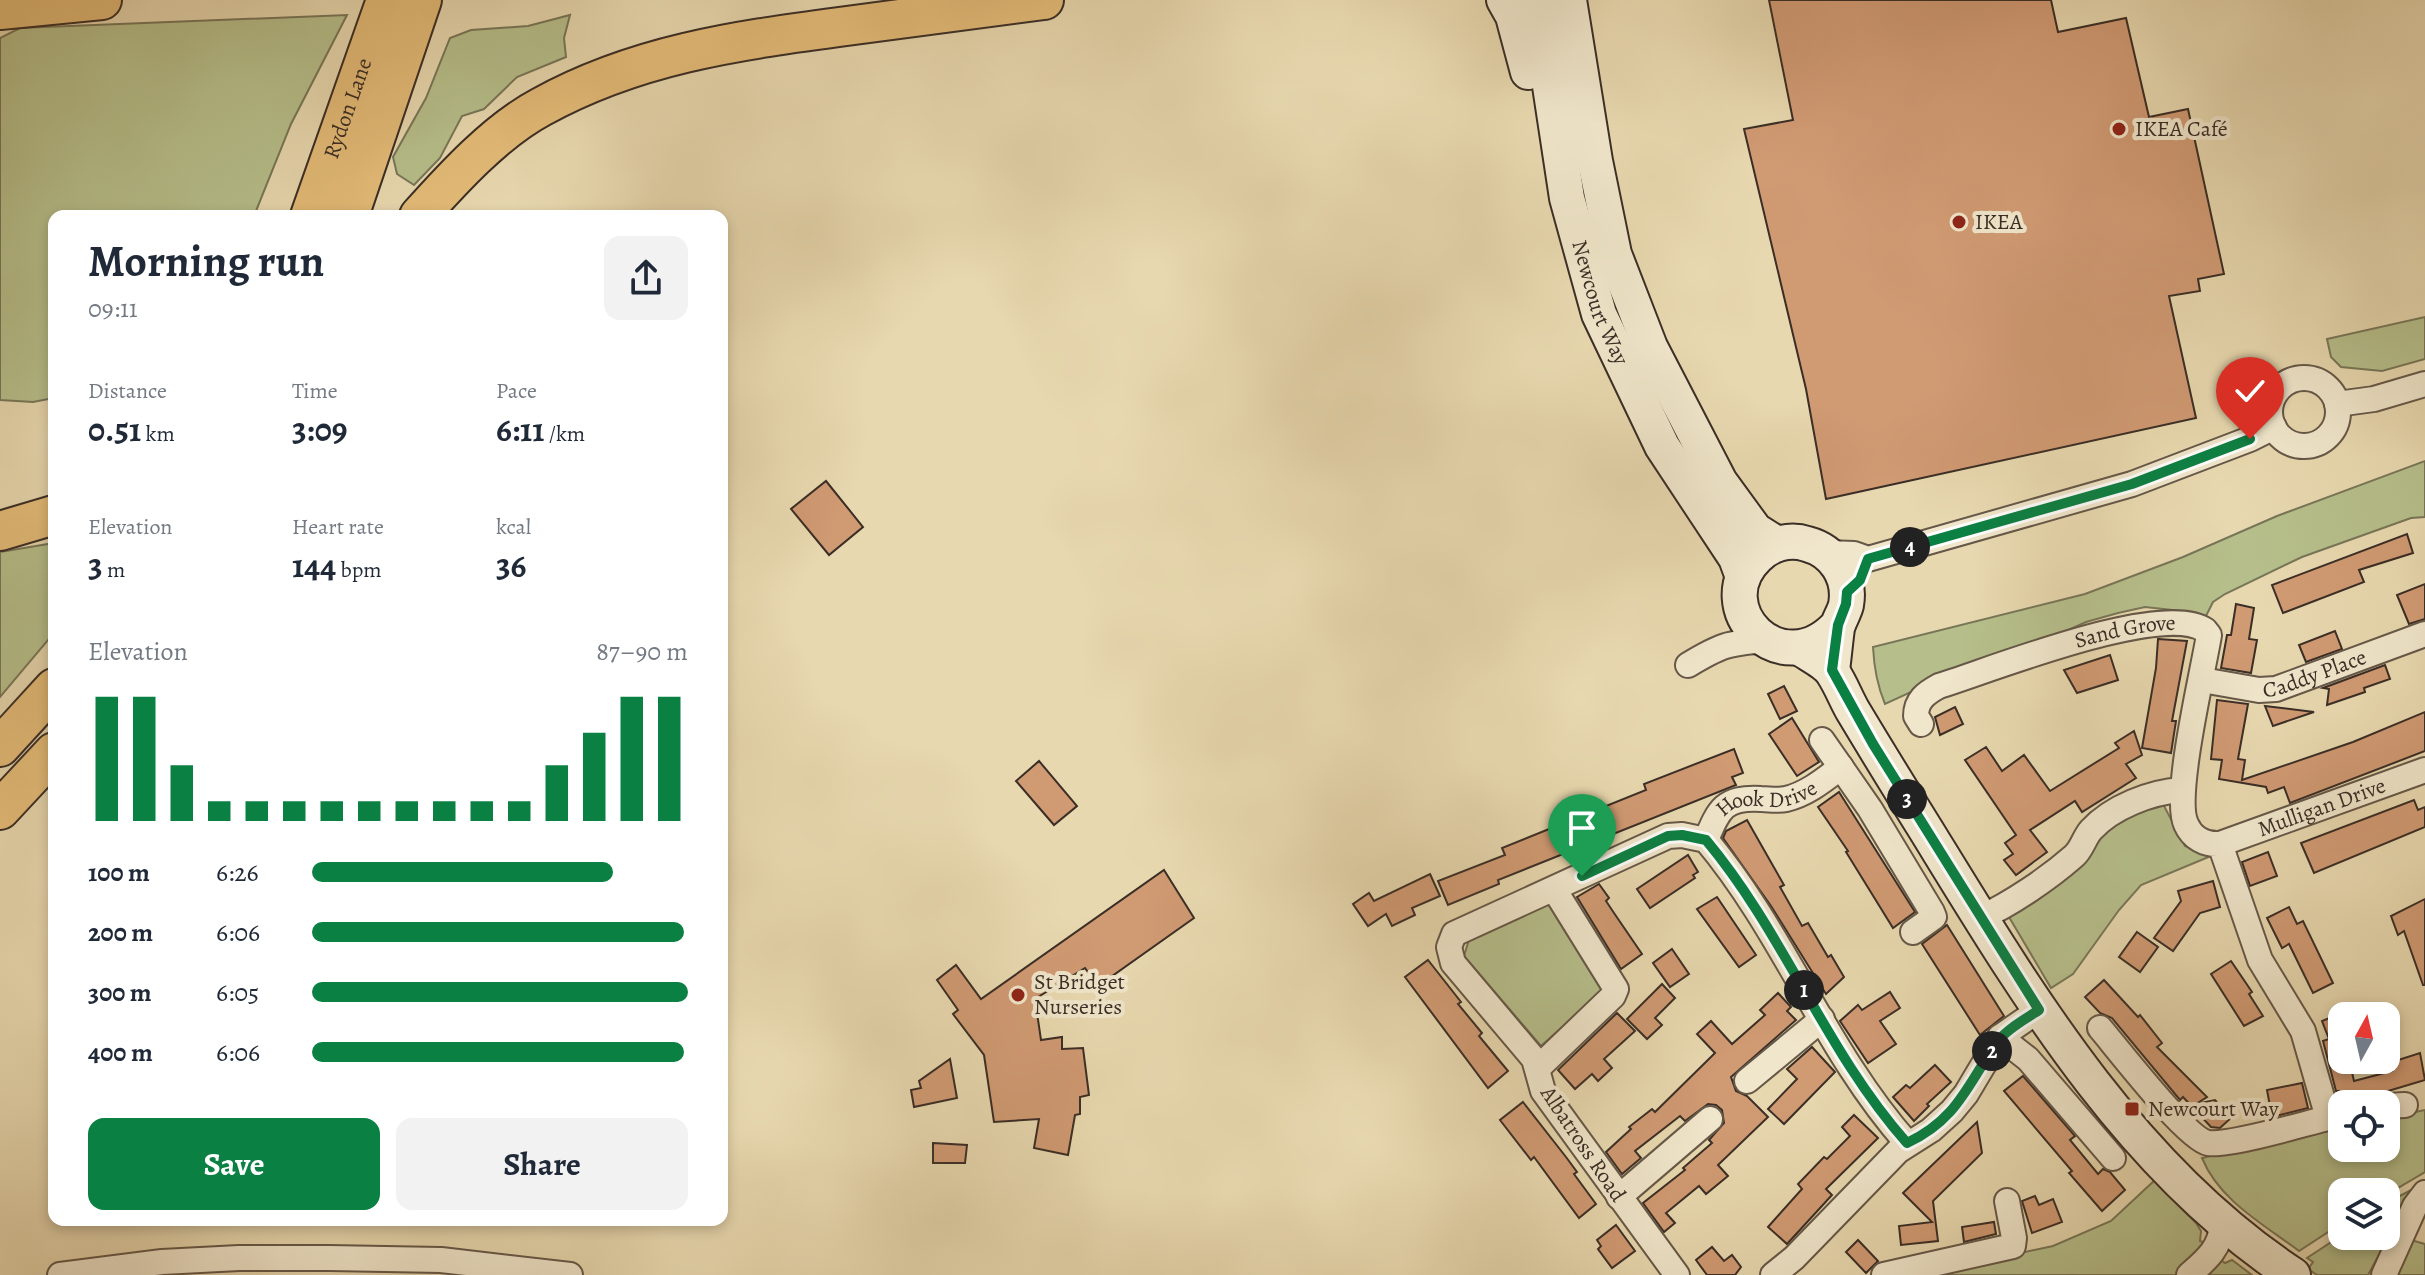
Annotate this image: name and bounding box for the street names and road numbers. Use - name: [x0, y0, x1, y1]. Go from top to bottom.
- street label: Rydon Lane: [316, 54, 379, 163]
- street label: Newcourt Way: [1564, 237, 1636, 370]
- street label: Sand Grove: [2071, 608, 2176, 656]
- street label: Caddy Place: [2262, 642, 2371, 705]
- street label: Mulligan Drive: [2253, 770, 2390, 844]
- street label: Hook Drive: [1709, 773, 1823, 823]
- street label: Albatross Road: [1533, 1079, 1633, 1208]

